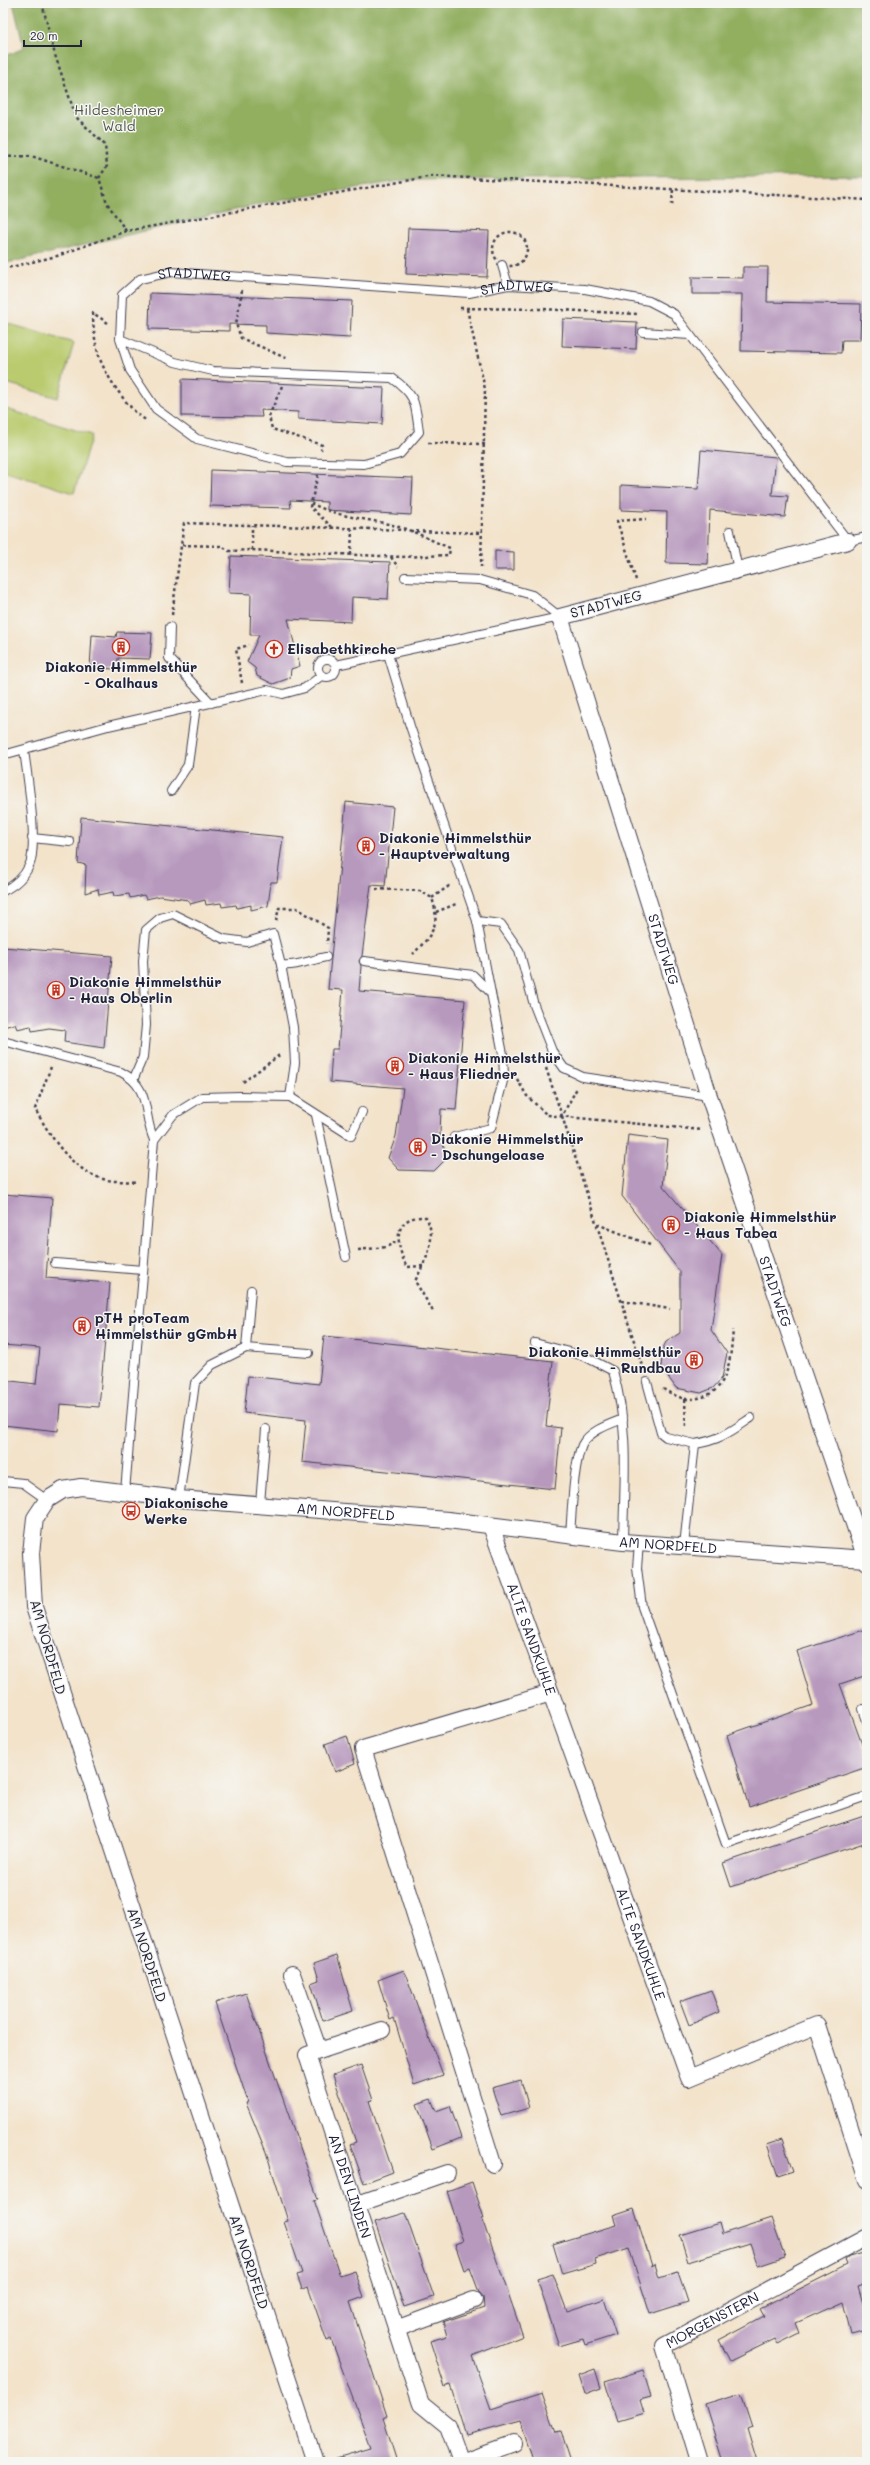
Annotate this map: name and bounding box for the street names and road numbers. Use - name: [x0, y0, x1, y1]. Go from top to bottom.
- street label: STADTWEG: [156, 262, 232, 285]
- street label: STADTWEG: [479, 275, 554, 299]
- street label: STADTWEG: [568, 585, 644, 622]
- street label: STADTWEG: [644, 911, 684, 987]
- street label: STADTWEG: [755, 1254, 797, 1329]
- street label: AM NORDFELD: [296, 1498, 395, 1525]
- street label: AM NORDFELD: [618, 1532, 718, 1558]
- street label: ALTE SANDKUHLE: [503, 1580, 561, 1698]
- street label: AM NORDFELD: [26, 1597, 71, 1697]
- street label: ALTE SANDKUHLE: [612, 1885, 670, 2003]
- street label: AM NORDFELD: [123, 1905, 172, 2004]
- street label: AN DEN LINDEN: [324, 2131, 376, 2241]
- street label: AM NORDFELD: [225, 2212, 274, 2311]
- street label: MORGENSTERN: [662, 2287, 762, 2352]

